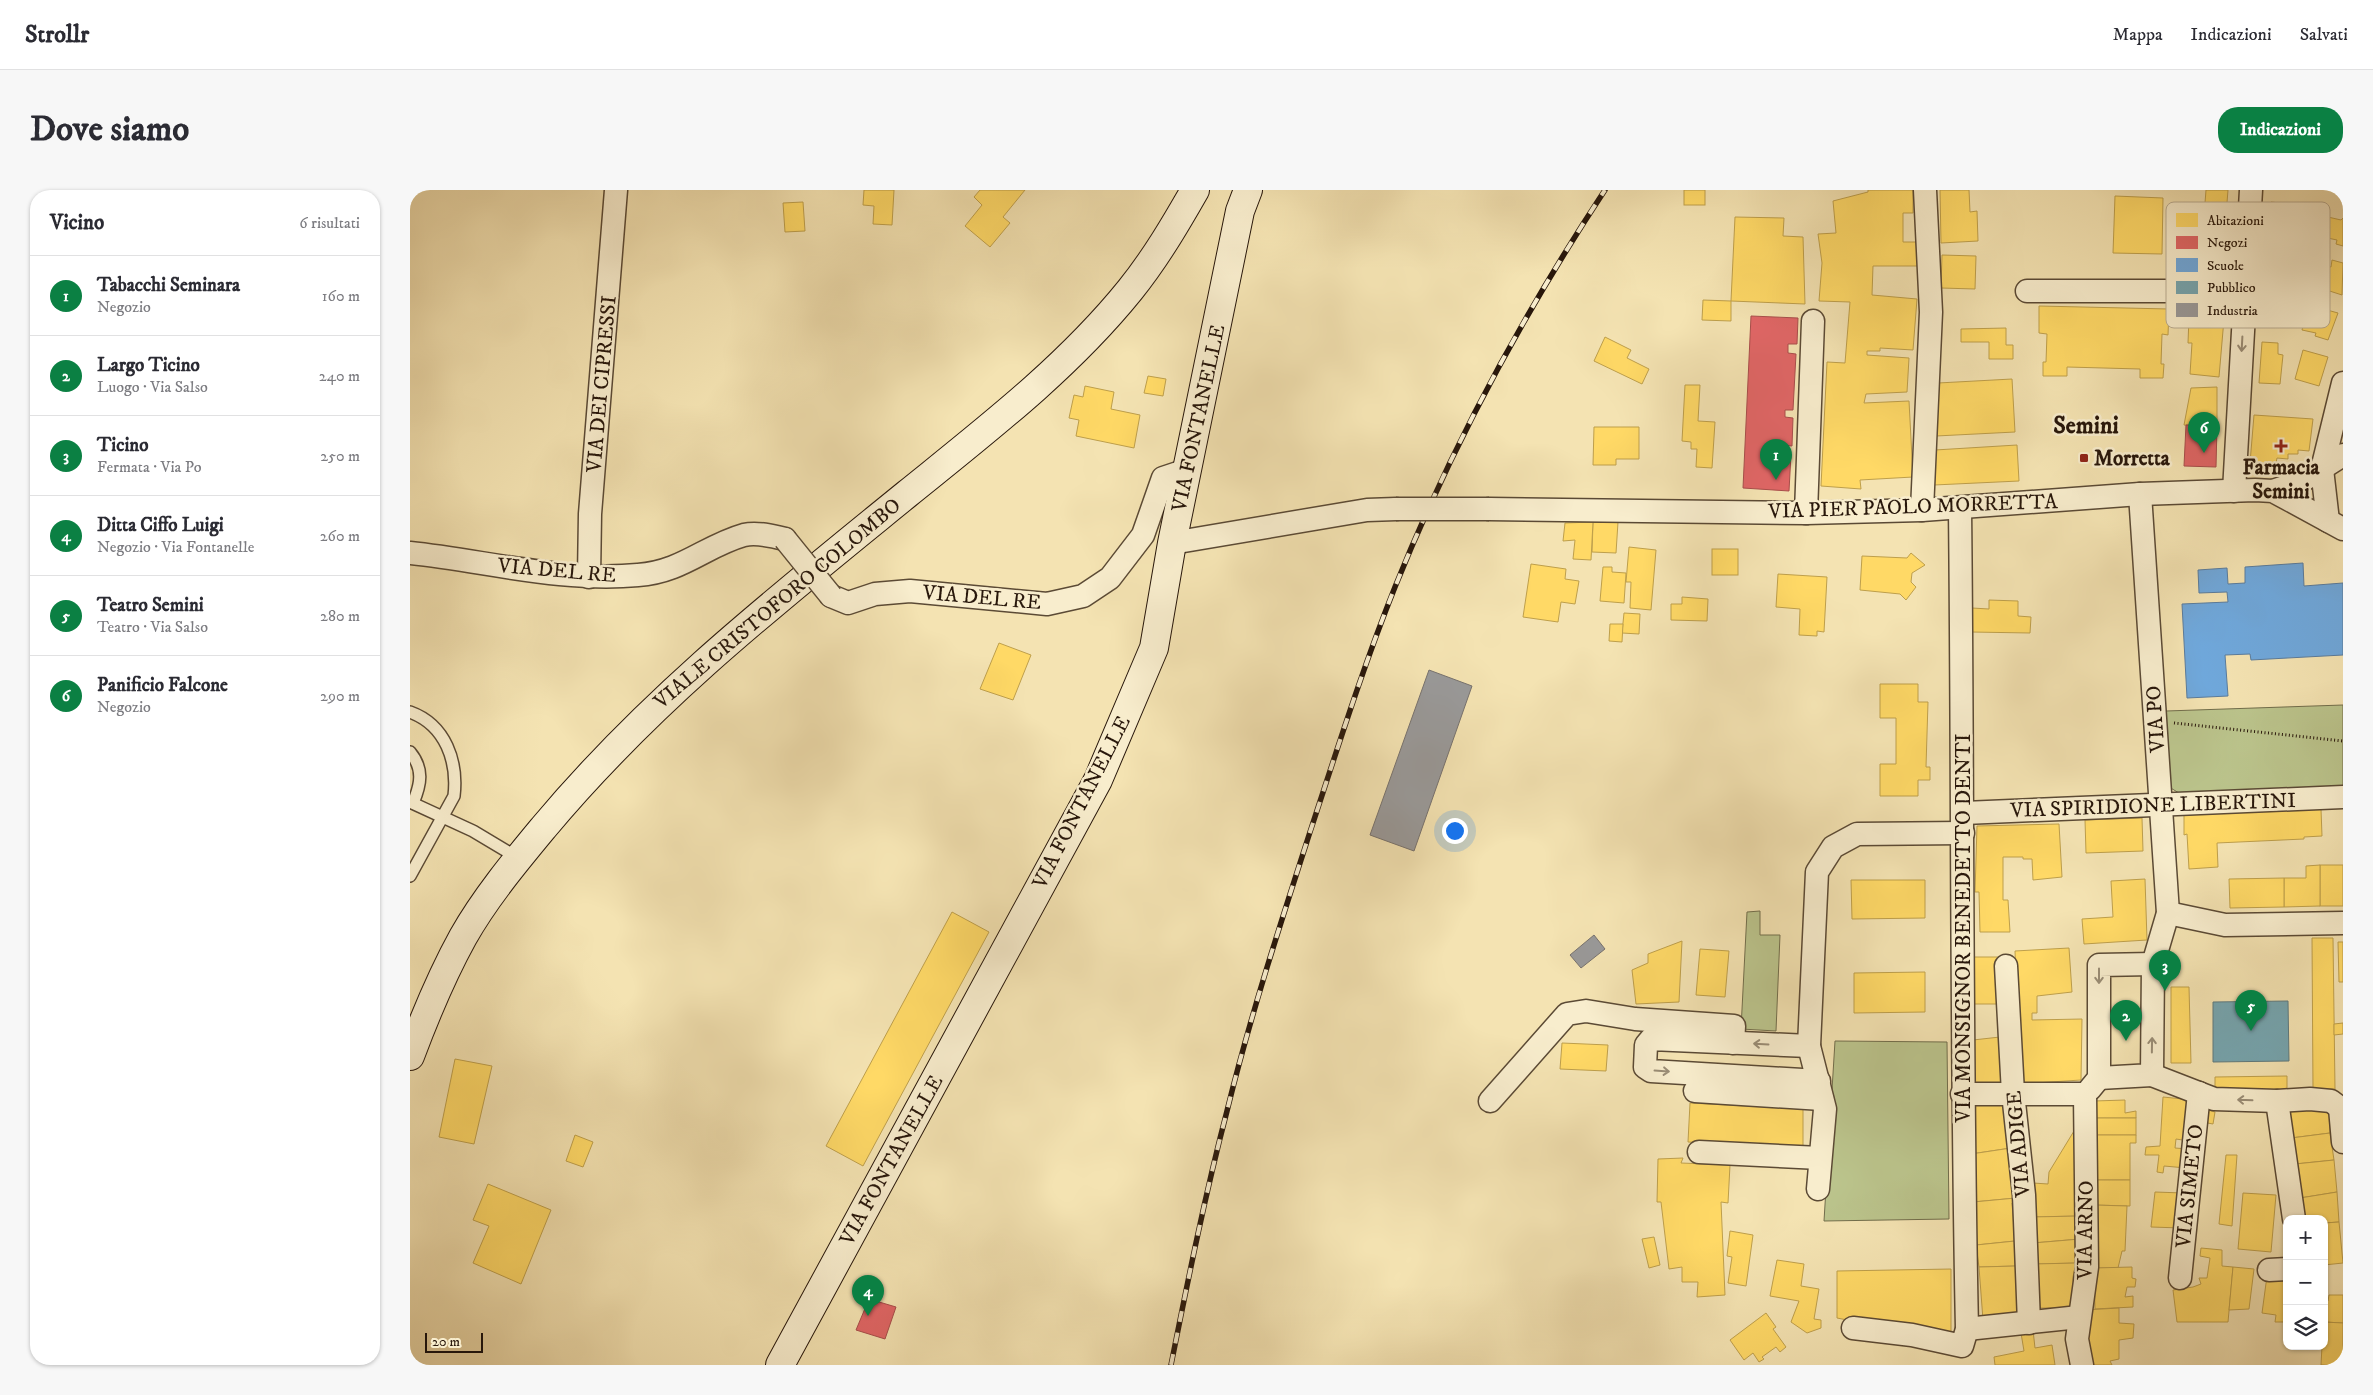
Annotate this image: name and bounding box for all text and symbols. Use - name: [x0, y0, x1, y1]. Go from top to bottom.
- text: Strollr: [25, 20, 89, 50]
- text: Mappa: [2113, 24, 2163, 46]
- text: Indicazioni: [2191, 24, 2272, 46]
- text: Salvati: [2300, 24, 2348, 46]
- button: Indicazioni: [2218, 107, 2343, 153]
- text: Dove siamo: [30, 108, 189, 152]
- legend: [2166, 202, 2330, 328]
- text: Vicino: [50, 210, 104, 236]
- text: Abitazioni: [2207, 212, 2264, 230]
- text: 6 risultati: [299, 213, 360, 233]
- text: Negozi: [2207, 234, 2248, 252]
- text: Scuole: [2207, 257, 2244, 275]
- text: Tabacchi Seminara: [97, 274, 240, 297]
- text: Pubblico: [2207, 279, 2256, 297]
- text: 1: [63, 286, 69, 306]
- text: 160 m: [322, 286, 360, 306]
- street label: VIA DEI CIPRESSI: [581, 295, 623, 475]
- text: Negozio: [97, 297, 151, 317]
- text: Industria: [2207, 302, 2258, 320]
- street label: VIA FONTANELLE: [1166, 322, 1232, 515]
- one-way arrow: [2238, 335, 2247, 351]
- text: Largo Ticino: [97, 354, 200, 377]
- text: 2: [62, 366, 70, 386]
- text: 240 m: [319, 366, 360, 386]
- text: Luogo · Via Salso: [97, 377, 208, 397]
- district label: Semini: [2053, 411, 2119, 441]
- pin: 6: [2188, 412, 2220, 453]
- text: Ticino: [97, 434, 148, 457]
- pin: 1: [1760, 439, 1792, 480]
- marker: Farmacia Semini: [2275, 440, 2287, 452]
- text: 3: [63, 446, 69, 466]
- text: 250 m: [320, 446, 360, 466]
- place label: Morretta: [2094, 446, 2171, 472]
- marker: Morretta: [2078, 452, 2090, 464]
- place label: Farmacia Semini: [2242, 455, 2321, 505]
- text: Fermata · Via Po: [97, 457, 202, 477]
- street label: VIA PIER PAOLO MORRETTA: [1767, 489, 2059, 525]
- street label: VIALE CRISTOFORO COLOMBO: [648, 493, 906, 715]
- text: Ditta Ciffo Luigi: [97, 514, 224, 537]
- text: 4: [61, 526, 71, 546]
- text: 260 m: [320, 526, 360, 546]
- text: Negozio · Via Fontanelle: [97, 537, 254, 557]
- street label: VIA DEL RE: [496, 553, 617, 589]
- street label: VIA DEL RE: [921, 580, 1042, 616]
- text: Teatro Semini: [97, 594, 204, 617]
- text: 5: [62, 606, 70, 626]
- text: 280 m: [320, 606, 360, 626]
- text: Teatro · Via Salso: [97, 617, 208, 637]
- text: Panificio Falcone: [97, 674, 228, 697]
- street label: VIA PO: [2141, 685, 2171, 754]
- text: 6: [62, 686, 70, 706]
- text: 290 m: [320, 686, 360, 706]
- text: Negozio: [97, 697, 151, 717]
- street label: VIA FONTANELLE: [1027, 712, 1137, 894]
- street label: VIA MONSIGNOR BENEDETTO DENTI: [1951, 734, 1977, 1123]
- street label: VIA SPIRIDIONE LIBERTINI: [2009, 788, 2296, 824]
- your location: [1442, 818, 1468, 844]
- pin: 3: [2149, 950, 2181, 991]
- one-way arrow: [2094, 968, 2104, 984]
- pin: 5: [2235, 990, 2267, 1031]
- pin: 2: [2110, 1000, 2142, 1041]
- one-way arrow: [2148, 1037, 2157, 1053]
- one-way arrow: [1753, 1039, 1770, 1049]
- one-way arrow: [1654, 1067, 1670, 1076]
- street label: VIA FONTANELLE: [834, 1071, 949, 1251]
- street label: VIA ADIGE: [2001, 1090, 2037, 1199]
- one-way arrow: [2237, 1095, 2253, 1104]
- street label: VIA SIMETO: [2170, 1123, 2209, 1250]
- street label: VIA ARNO: [2072, 1180, 2100, 1281]
- map controls: [2283, 1215, 2328, 1350]
- button: +: [2283, 1215, 2328, 1260]
- button: −: [2283, 1260, 2328, 1305]
- pin: 4: [852, 1275, 884, 1316]
- button: layers: [2283, 1305, 2328, 1350]
- scale bar: [425, 1330, 482, 1353]
- text: 20 m: [432, 1333, 460, 1351]

